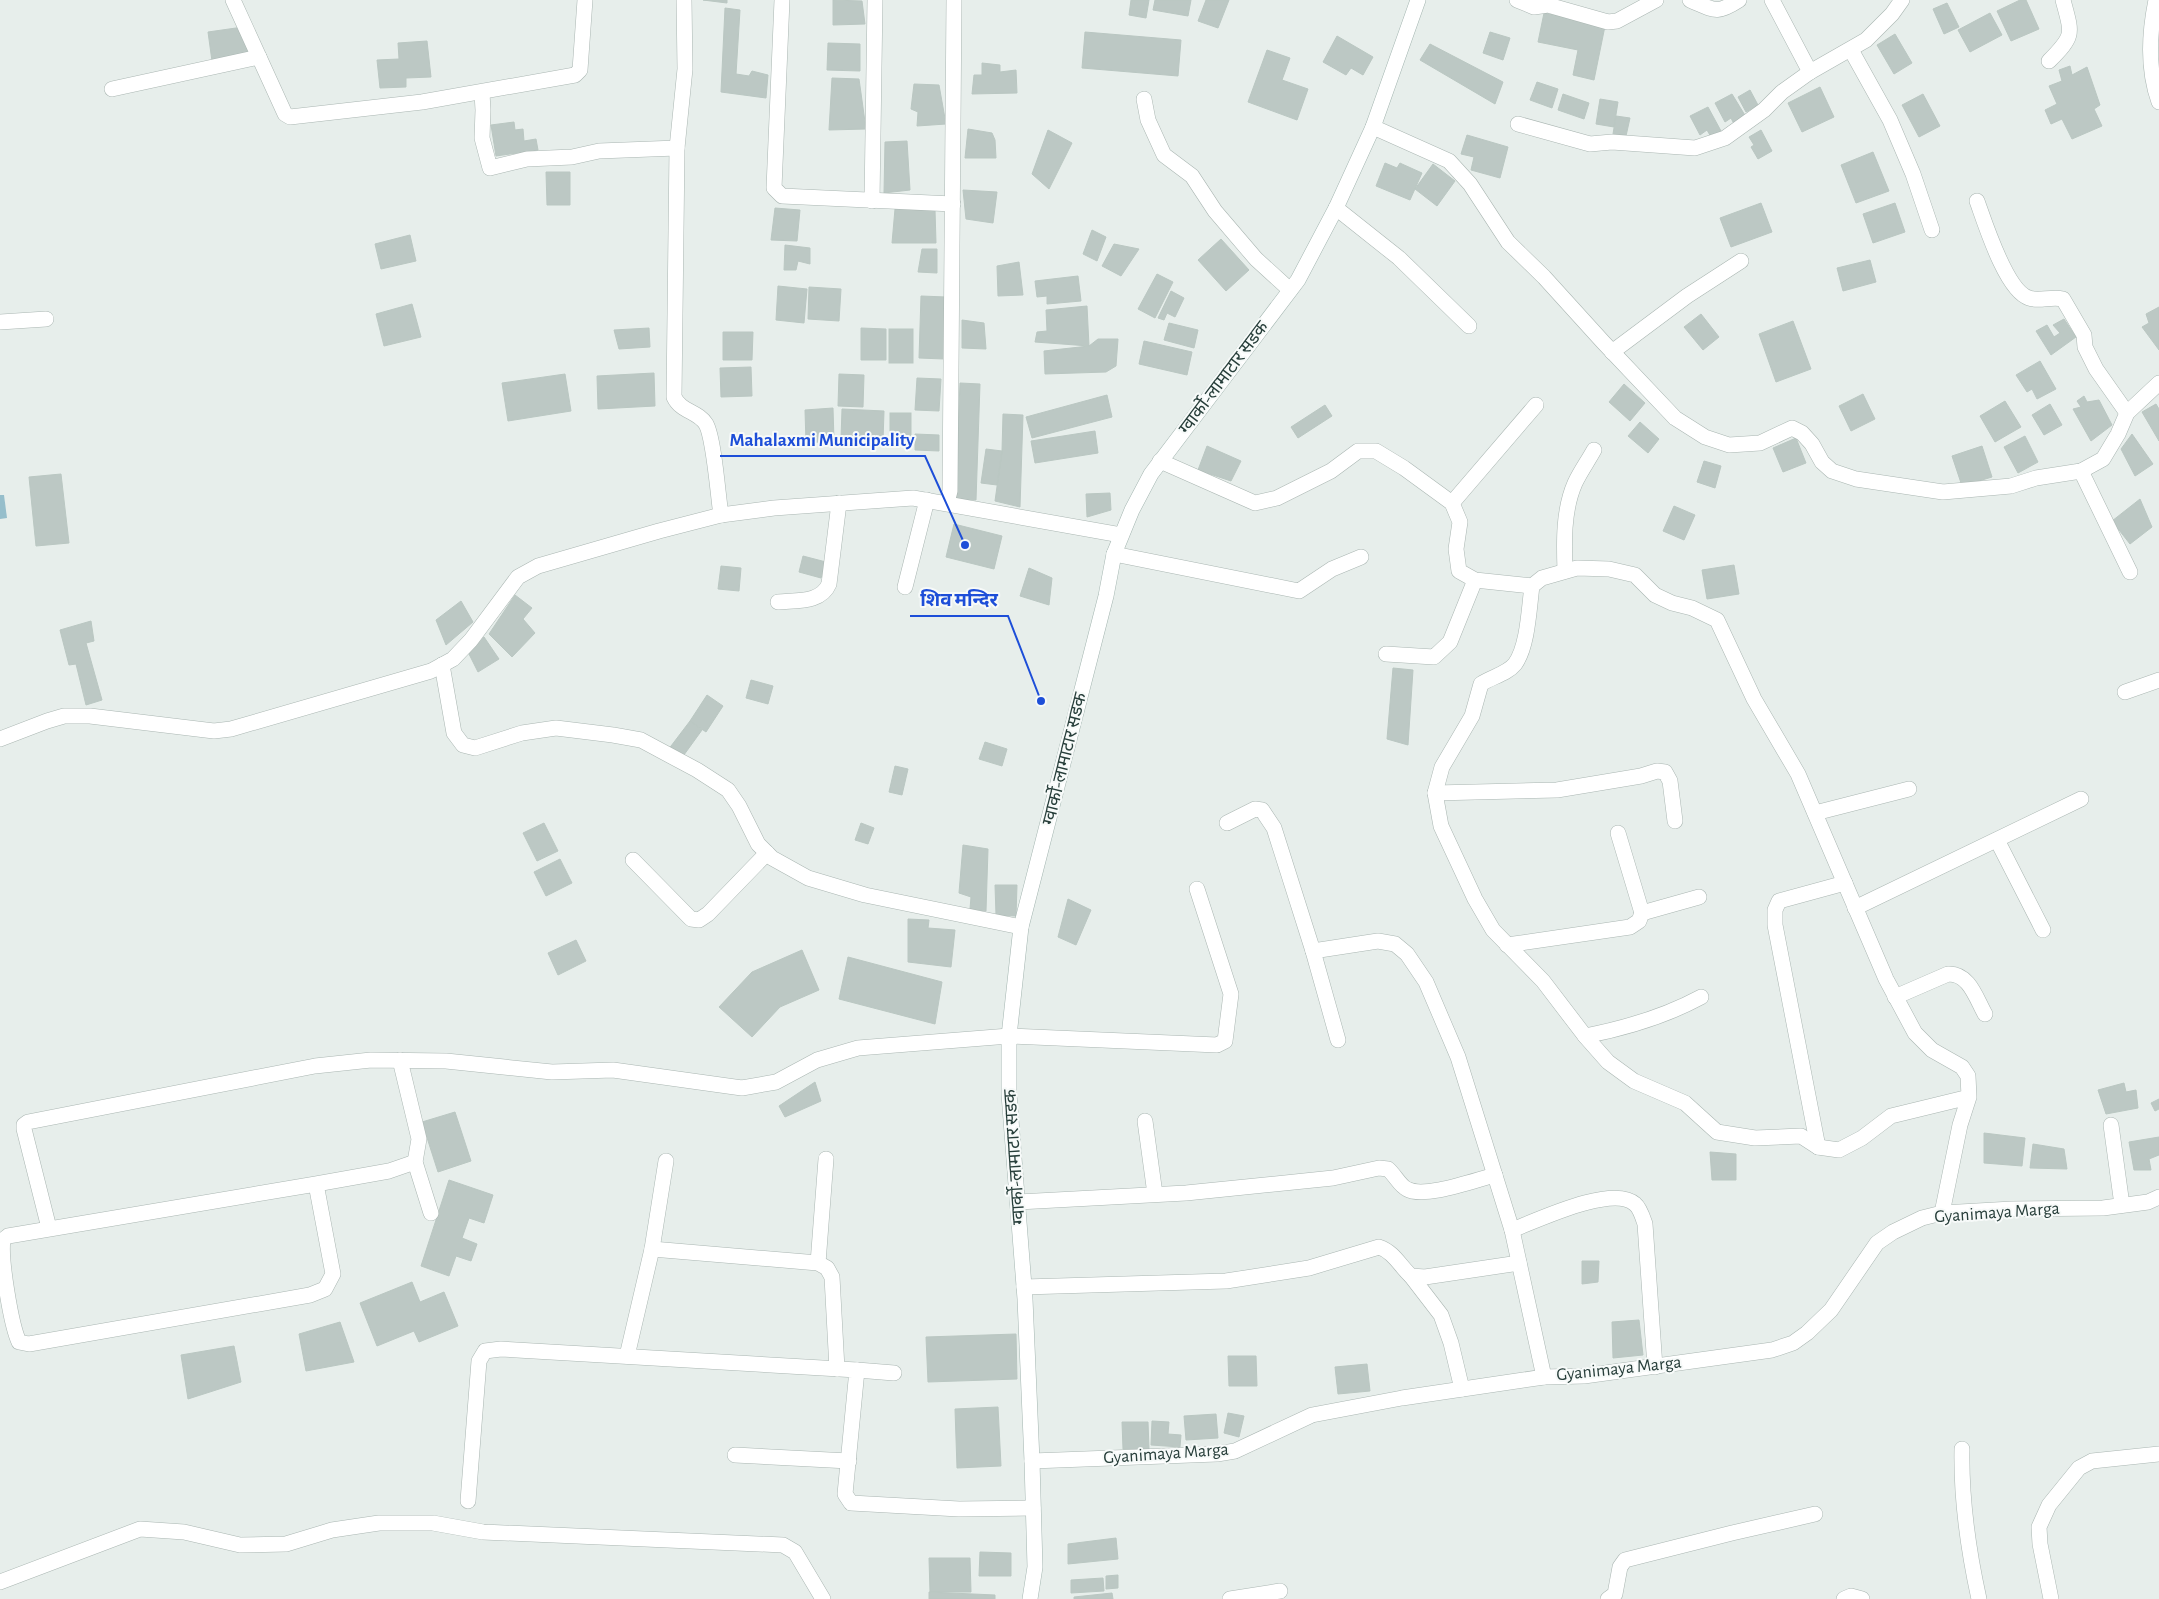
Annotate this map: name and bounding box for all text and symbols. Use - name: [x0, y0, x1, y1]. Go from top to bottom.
- street label: ग्वार्को-लामाटार सडक: [1174, 316, 1273, 438]
- callout: Mahalaxmi Municipality: [720, 422, 925, 456]
- text: Mahalaxmi Municipality: [729, 431, 915, 450]
- callout: शिव मन्दिर: [910, 582, 1008, 616]
- text: शिव मन्दिर: [920, 589, 998, 610]
- street label: ग्वार्को-लामाटार सडक: [1037, 689, 1090, 827]
- street label: ग्वार्को-लामाटार सडक: [998, 1088, 1029, 1226]
- street label: Gyanimaya Marga: [1934, 1200, 2060, 1226]
- street label: Gyanimaya Marga: [1556, 1353, 1682, 1385]
- street label: Gyanimaya Marga: [1103, 1441, 1229, 1467]

